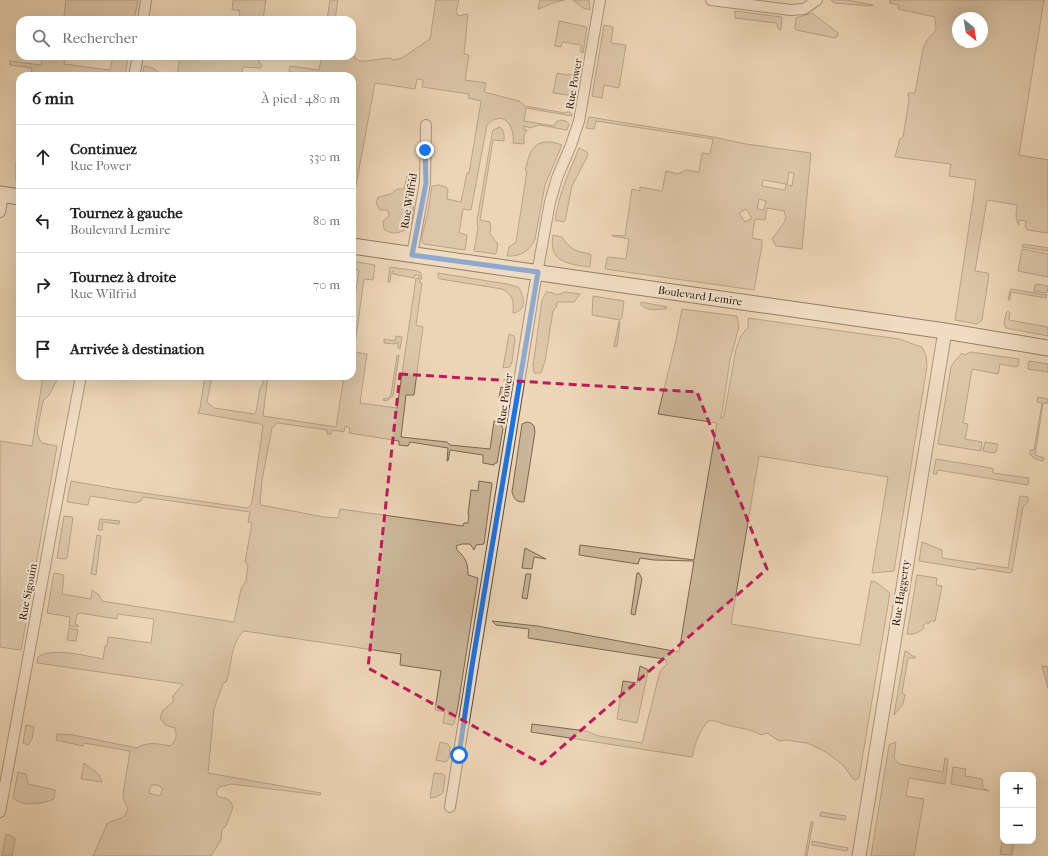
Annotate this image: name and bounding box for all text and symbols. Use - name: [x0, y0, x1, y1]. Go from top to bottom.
- north arrow: [952, 12, 988, 48]
- search box: [16, 16, 356, 60]
- icon: search: [30, 27, 52, 49]
- text: Rechercher: [62, 29, 137, 47]
- street label: Rue Power: [563, 57, 585, 111]
- text: 6 min: [32, 88, 74, 108]
- text: À pied · 480 m: [261, 91, 340, 106]
- text: Continuez: [70, 140, 137, 158]
- route end: [416, 141, 434, 159]
- icon: ahead: [32, 146, 54, 168]
- text: 330 m: [309, 149, 340, 164]
- text: Rue Power: [70, 158, 131, 173]
- street label: Rue Wilfrid: [398, 171, 420, 230]
- text: Tournez à gauche: [70, 204, 183, 222]
- icon: left: [32, 210, 54, 232]
- text: 80 m: [313, 213, 340, 228]
- text: Boulevard Lemire: [70, 222, 171, 237]
- text: Tournez à droite: [70, 268, 176, 286]
- icon: right: [32, 274, 54, 296]
- text: 70 m: [313, 277, 340, 292]
- street label: Boulevard Lemire: [657, 284, 744, 308]
- text: Rue Wilfrid: [70, 286, 137, 301]
- icon: arrive: [32, 338, 54, 360]
- text: Arrivée à destination: [70, 340, 205, 358]
- street label: Rue Power: [495, 372, 516, 426]
- street label: Rue Haggerty: [889, 558, 913, 627]
- street label: Rue Sigouin: [16, 562, 40, 622]
- route start: [450, 746, 468, 764]
- map controls: [1000, 772, 1036, 844]
- button: +: [1000, 772, 1036, 808]
- button: −: [1000, 808, 1036, 844]

